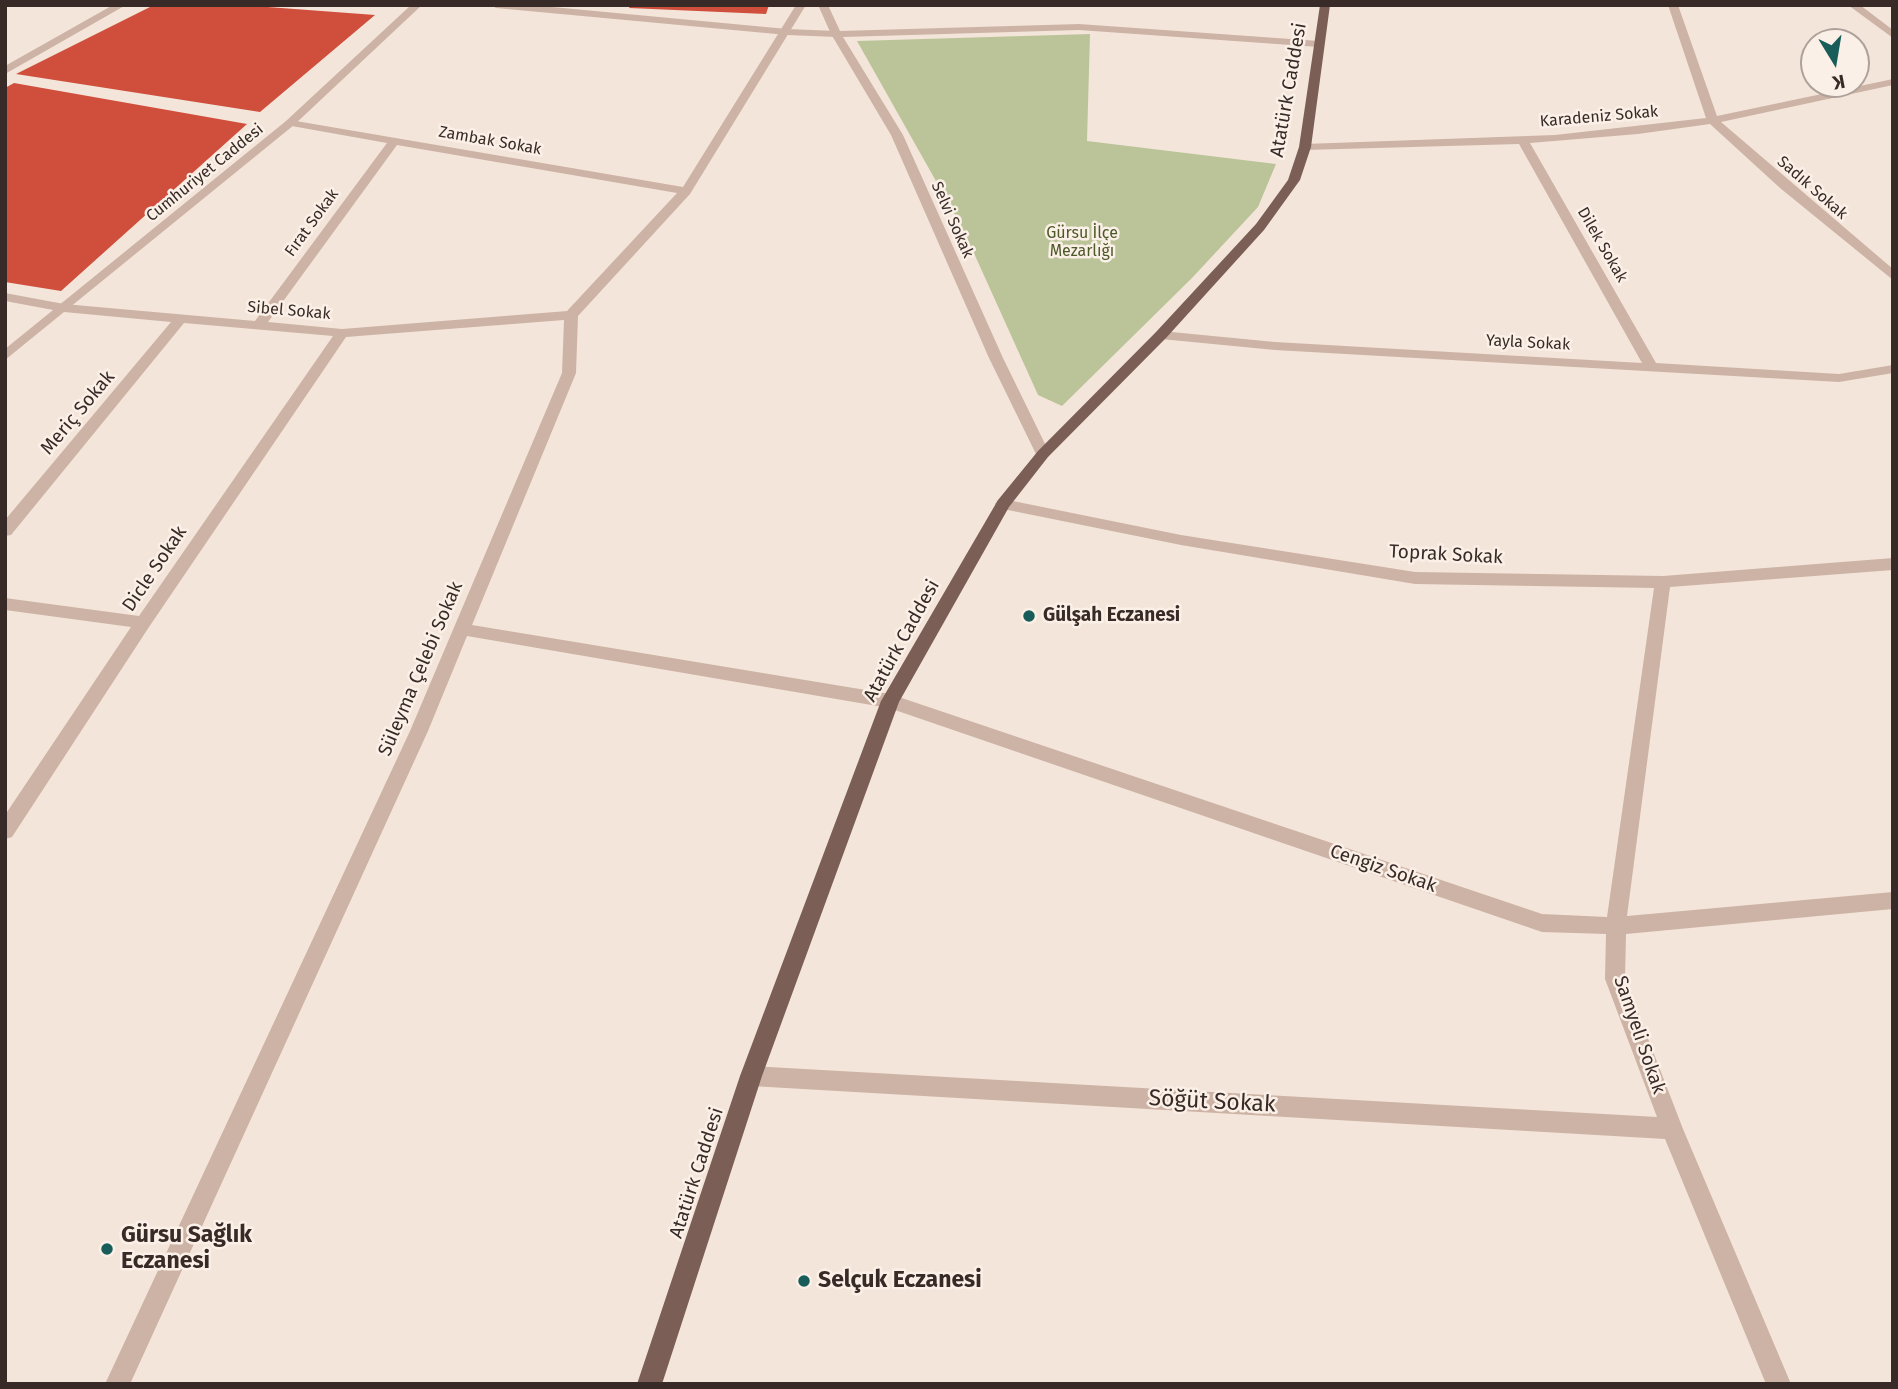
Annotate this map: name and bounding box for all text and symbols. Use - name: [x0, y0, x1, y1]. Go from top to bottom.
- street label: Atatürk Caddesi: [1266, 21, 1312, 159]
- north arrow: [1800, 28, 1870, 98]
- text: K: [1831, 70, 1847, 95]
- street label: Karadeniz Sokak: [1539, 102, 1659, 132]
- street label: Cumhuriyet Caddesi: [143, 120, 267, 226]
- street label: Zambak Sokak: [437, 123, 543, 159]
- street label: Sadık Sokak: [1773, 152, 1851, 224]
- street label: Selvi Sokak: [927, 179, 977, 261]
- street label: Fırat Sokak: [281, 185, 343, 261]
- street label: Dilek Sokak: [1573, 204, 1631, 286]
- park label: Gürsu İlçe Mezarlığı: [1046, 224, 1118, 262]
- street label: Sibel Sokak: [247, 298, 331, 324]
- street label: Yayla Sokak: [1485, 331, 1571, 355]
- street label: Meriç Sokak: [36, 366, 120, 460]
- street label: Dicle Sokak: [118, 522, 192, 616]
- street label: Toprak Sokak: [1389, 541, 1503, 569]
- street label: Atatürk Caddesi: [859, 576, 945, 706]
- street label: Süleyma Çelebi Sokak: [374, 578, 468, 760]
- place label: Gülşah Eczanesi: [1043, 605, 1180, 627]
- marker: Gülşah Eczanesi: [1021, 608, 1037, 624]
- street label: Cengiz Sokak: [1327, 840, 1439, 898]
- street label: Samyeli Sokak: [1608, 973, 1670, 1097]
- street label: Söğüt Sokak: [1148, 1085, 1276, 1119]
- street label: Atatürk Caddesi: [665, 1105, 729, 1241]
- place label: Gürsu Sağlık Eczanesi: [121, 1222, 252, 1276]
- marker: Gürsu Sağlık Eczanesi: [99, 1241, 115, 1257]
- place label: Selçuk Eczanesi: [818, 1267, 982, 1295]
- marker: Selçuk Eczanesi: [796, 1273, 812, 1289]

